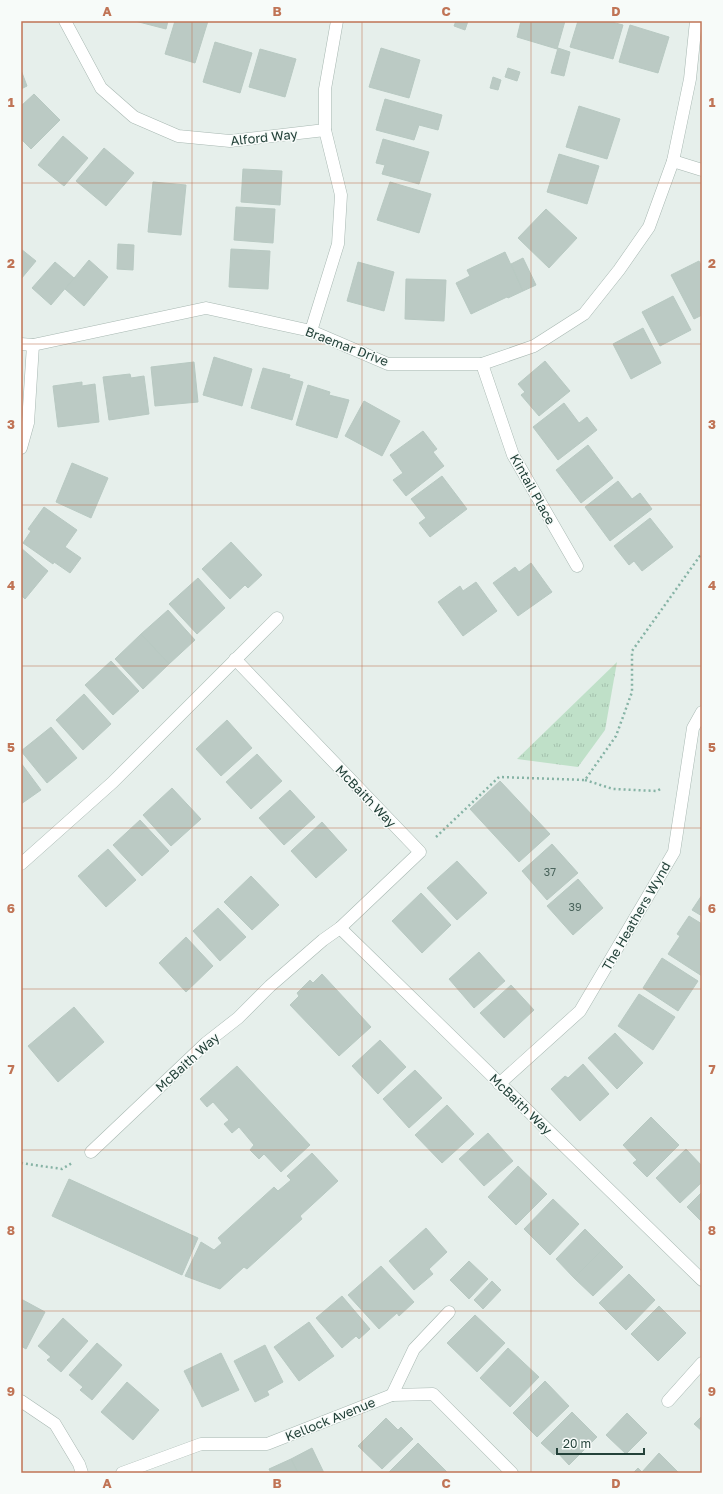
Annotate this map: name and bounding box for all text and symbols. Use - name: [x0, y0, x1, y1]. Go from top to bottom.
- text: A: [102, 3, 112, 19]
- text: B: [272, 3, 282, 19]
- text: C: [441, 3, 451, 19]
- text: D: [611, 3, 621, 19]
- text: 1: [8, 94, 15, 110]
- text: 1: [709, 94, 716, 110]
- street label: Alford Way: [230, 125, 299, 148]
- text: 2: [7, 255, 15, 271]
- text: 2: [708, 255, 716, 271]
- street label: Braemar Drive: [303, 323, 391, 369]
- text: 3: [7, 416, 15, 432]
- text: 3: [708, 416, 716, 432]
- street label: Kintail Place: [507, 451, 559, 527]
- text: 4: [7, 577, 15, 593]
- text: 4: [708, 577, 716, 593]
- text: 5: [7, 739, 15, 755]
- text: 5: [708, 739, 716, 755]
- street label: McBaith Way: [332, 761, 400, 831]
- street label: The Heathers Wynd: [598, 859, 674, 973]
- house number: 37: [544, 865, 556, 878]
- text: 6: [7, 900, 15, 916]
- house number: 39: [568, 900, 582, 913]
- text: 6: [708, 900, 716, 916]
- street label: McBaith Way: [152, 1029, 223, 1095]
- text: 7: [7, 1061, 15, 1077]
- text: 7: [708, 1061, 716, 1077]
- street label: McBaith Way: [486, 1070, 556, 1138]
- text: 8: [7, 1222, 15, 1238]
- text: 8: [708, 1222, 716, 1238]
- text: 9: [7, 1383, 15, 1399]
- text: 9: [708, 1383, 716, 1399]
- street label: Kellock Avenue: [283, 1394, 377, 1444]
- scale bar: [557, 1430, 644, 1456]
- text: 20 m: [563, 1436, 591, 1451]
- text: A: [102, 1475, 112, 1491]
- text: B: [272, 1475, 282, 1491]
- text: C: [441, 1475, 451, 1491]
- text: D: [611, 1475, 621, 1491]

